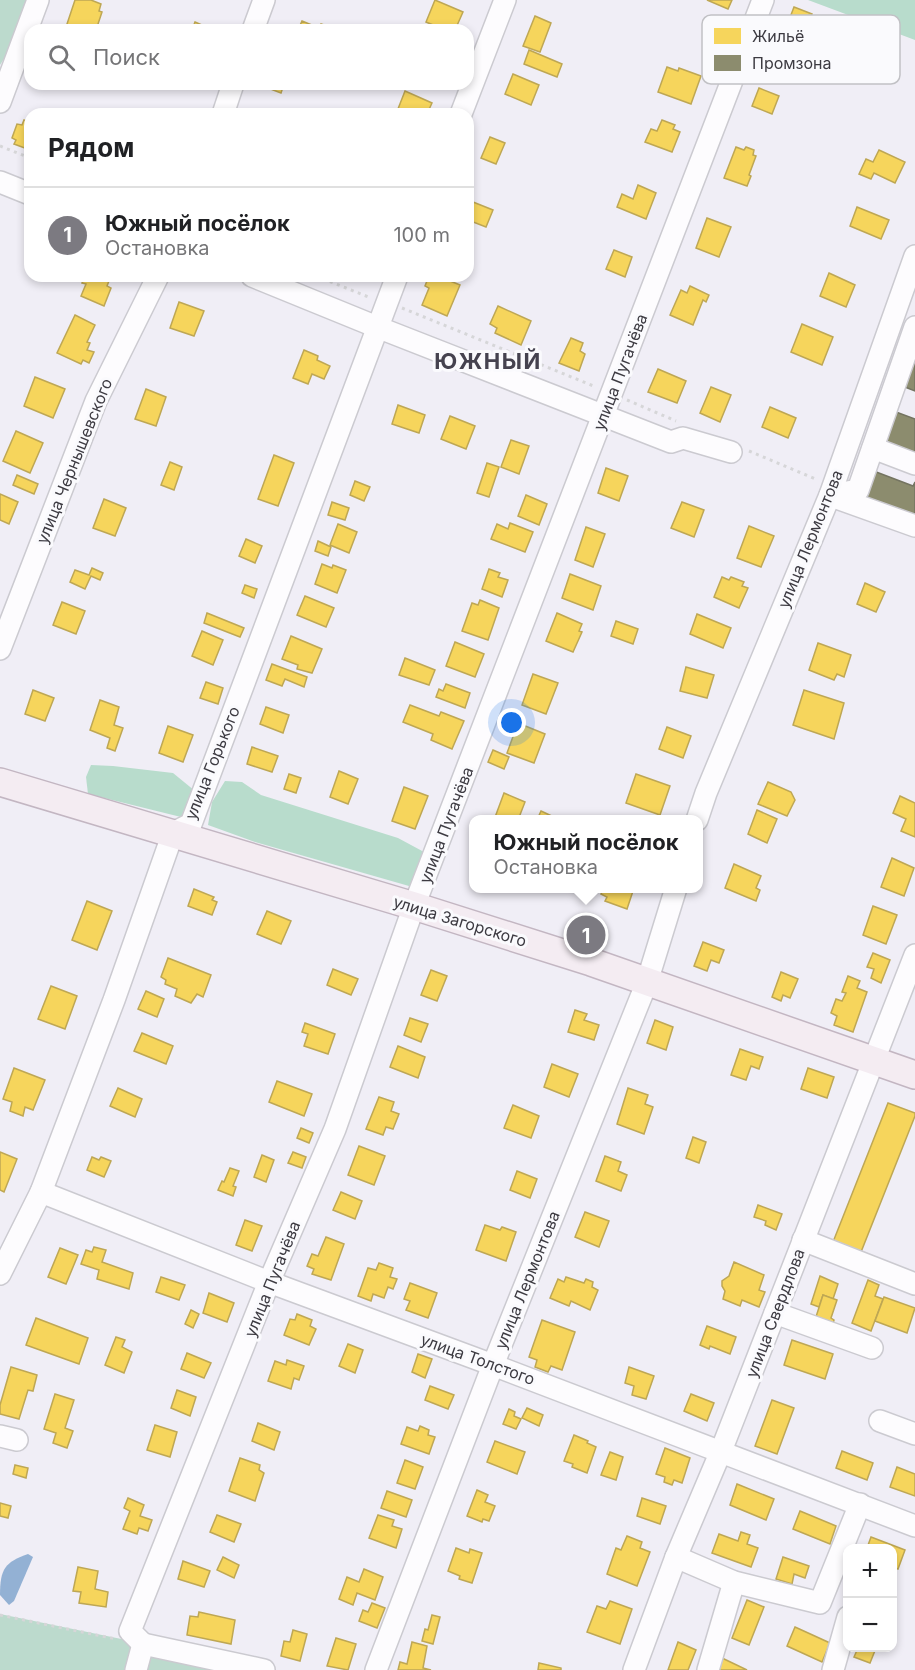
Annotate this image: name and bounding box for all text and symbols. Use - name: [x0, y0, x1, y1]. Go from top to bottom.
- legend: [702, 15, 900, 84]
- search box: [24, 24, 474, 90]
- text: Жильё: [752, 26, 804, 46]
- icon: search: [45, 41, 78, 74]
- text: Поиск: [93, 44, 160, 70]
- text: Промзона: [752, 53, 832, 73]
- text: Рядом: [48, 132, 134, 163]
- text: Южный посёлок: [105, 210, 290, 236]
- text: 1: [63, 223, 72, 247]
- text: 100 m: [393, 223, 450, 247]
- text: Остановка: [105, 236, 209, 260]
- street label: улица Пугачёва: [589, 311, 651, 433]
- district label: ЮЖНЫЙ: [434, 348, 542, 374]
- street label: улица Чернышевского: [32, 375, 116, 547]
- street label: улица Лермонтова: [773, 467, 847, 611]
- street label: улица Горького: [180, 703, 244, 823]
- your location: [497, 708, 526, 737]
- street label: улица Пугачёва: [415, 764, 477, 886]
- popup: [469, 815, 703, 893]
- text: Южный посёлок: [494, 829, 678, 855]
- text: Остановка: [494, 855, 598, 879]
- street label: улица Загорского: [391, 891, 529, 951]
- pin: 1: [566, 912, 606, 958]
- street label: улица Лермонтова: [490, 1208, 564, 1352]
- street label: улица Пугачёва: [240, 1218, 304, 1340]
- street label: улица Свердлова: [741, 1246, 809, 1380]
- street label: улица Толстого: [418, 1329, 538, 1389]
- map controls: [843, 1544, 897, 1652]
- button: +: [843, 1544, 897, 1598]
- button: −: [843, 1598, 897, 1652]

